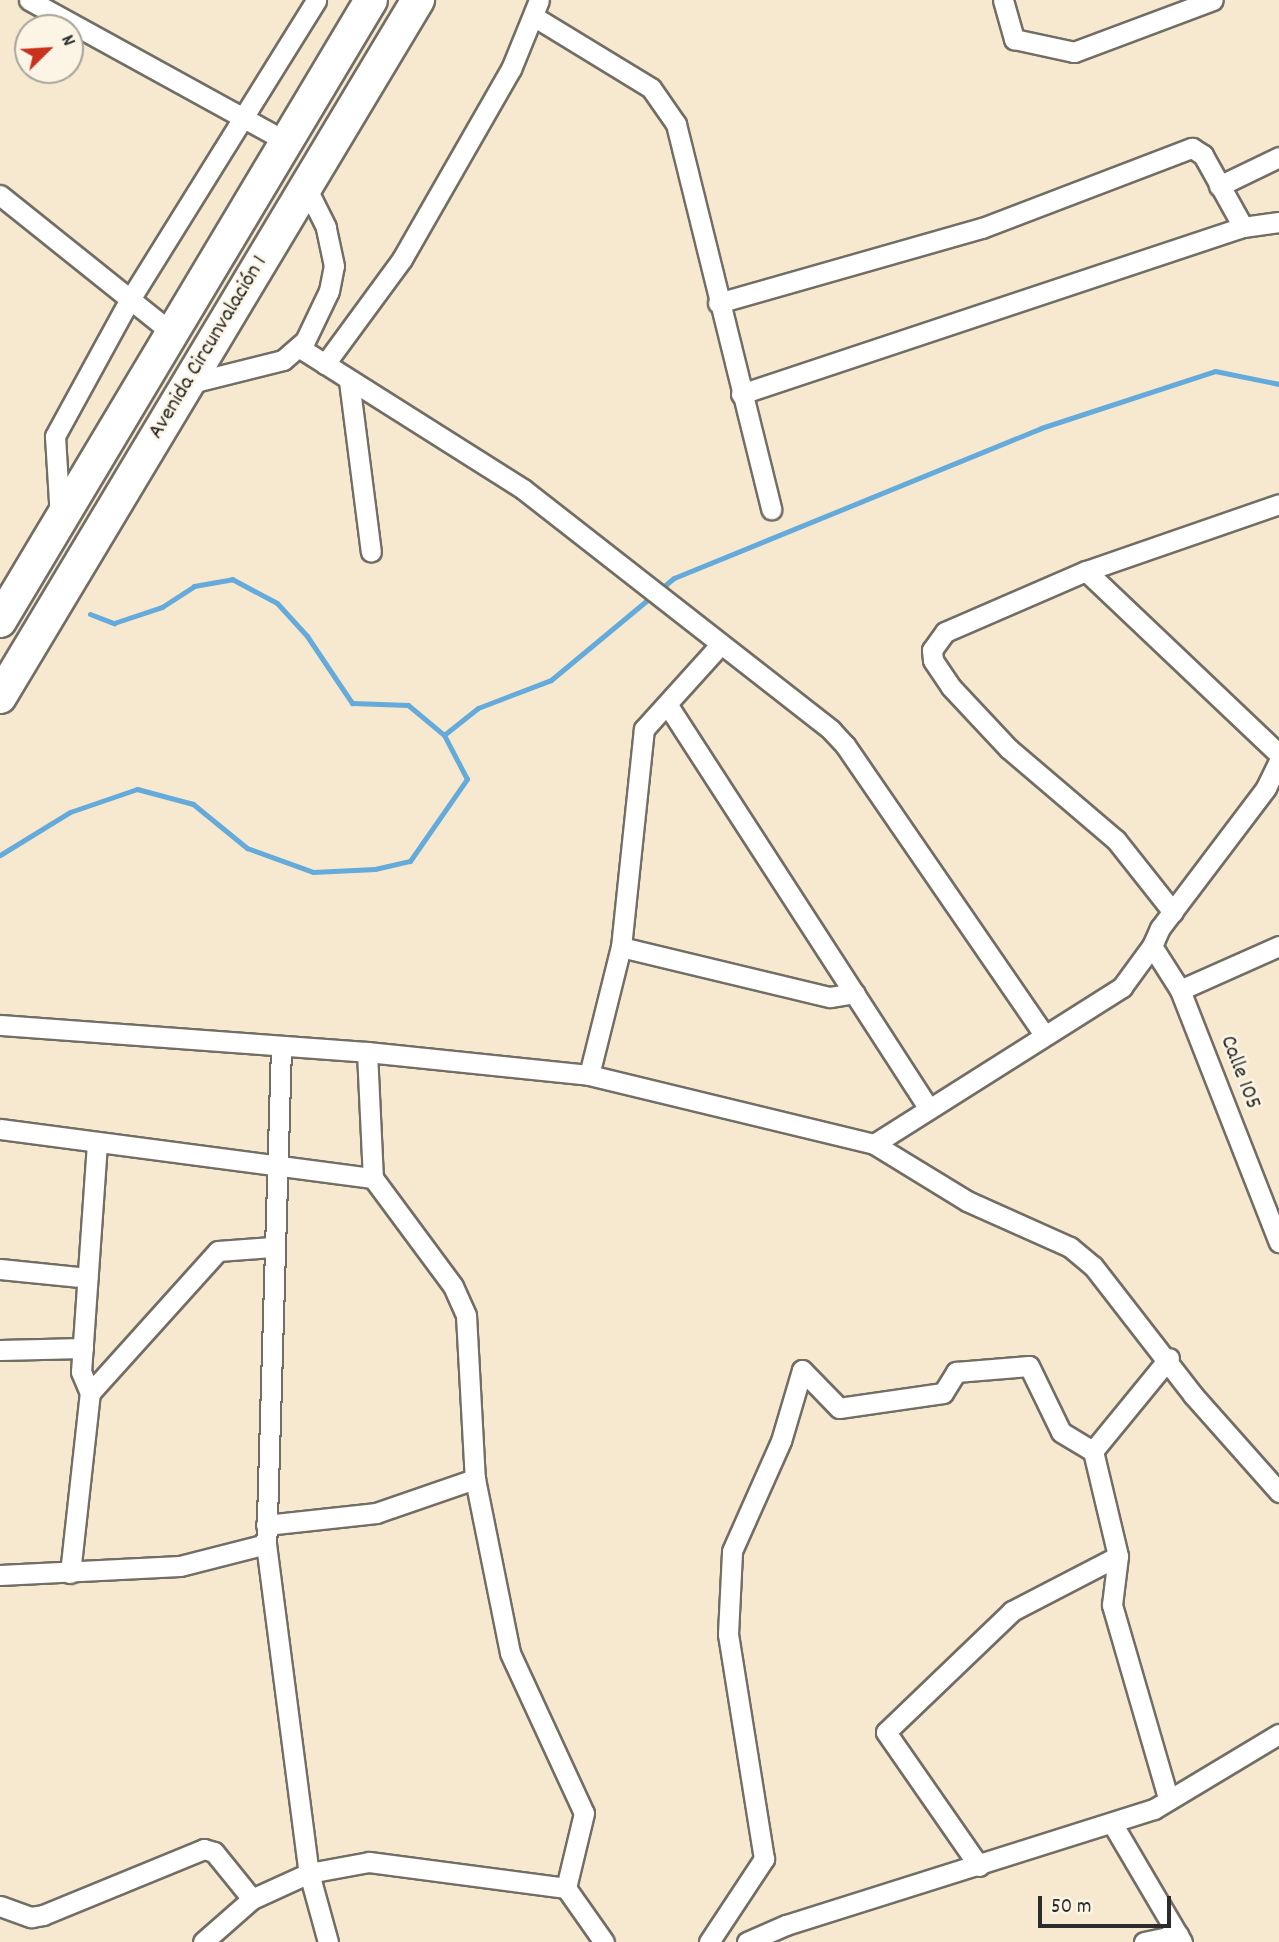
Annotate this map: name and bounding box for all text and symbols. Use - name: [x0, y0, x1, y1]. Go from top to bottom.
- north arrow: [14, 14, 84, 84]
- text: N: [53, 31, 81, 51]
- street label: Avenida Circunvalación 1: [143, 251, 275, 445]
- street label: Calle 105: [1212, 1032, 1266, 1114]
- scale bar: [1041, 1882, 1174, 1926]
- text: 50 m: [1051, 1893, 1091, 1923]

